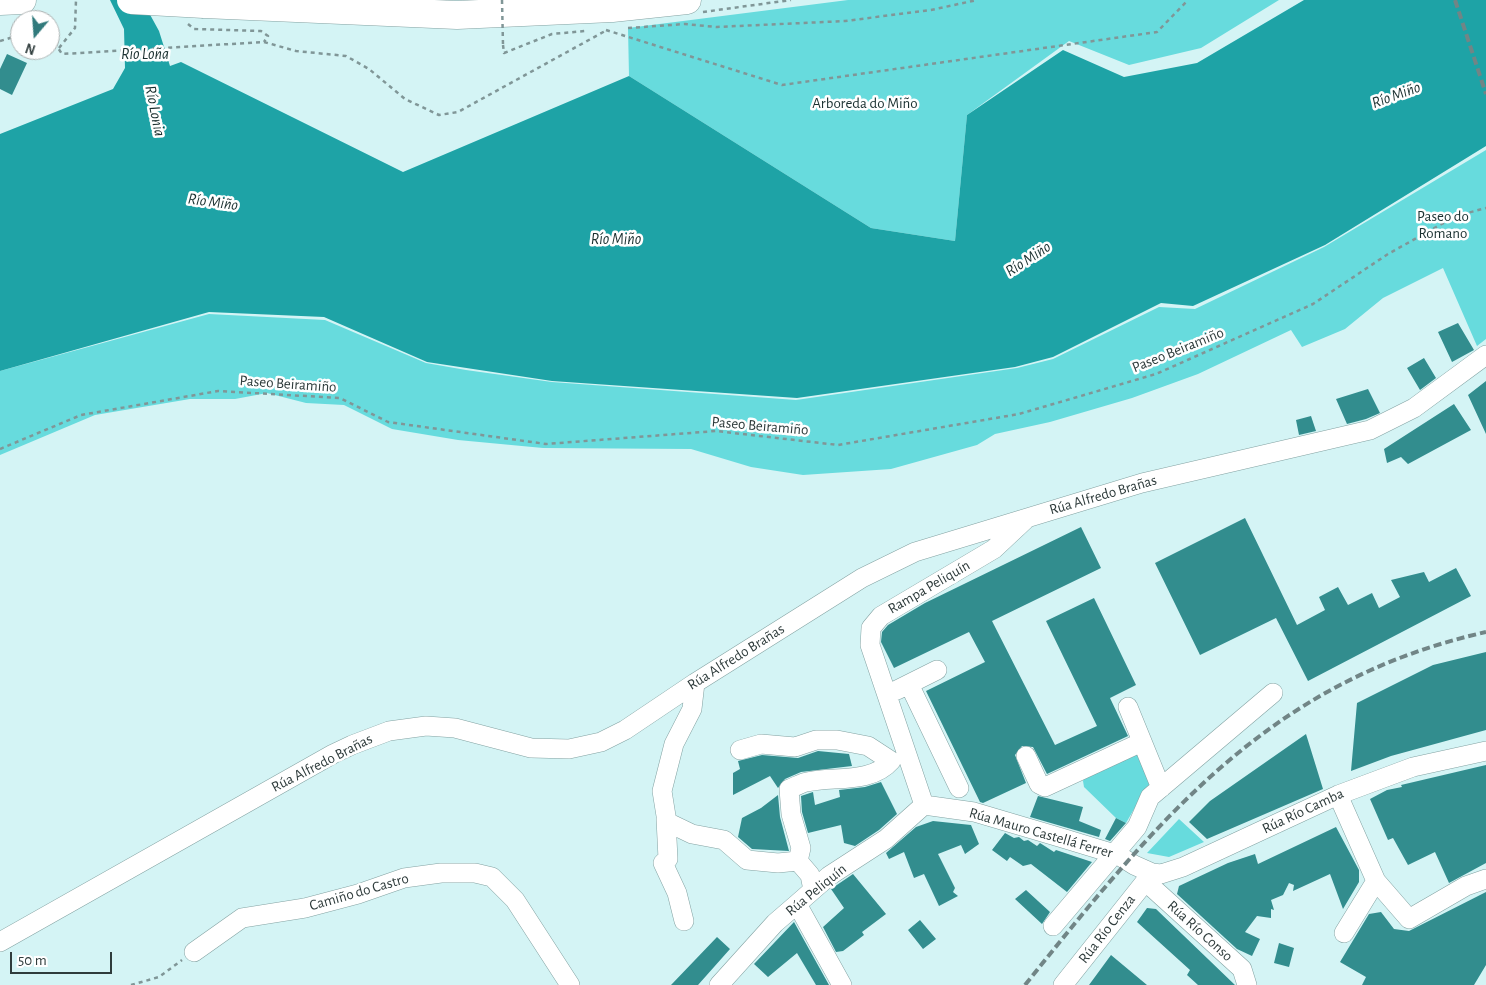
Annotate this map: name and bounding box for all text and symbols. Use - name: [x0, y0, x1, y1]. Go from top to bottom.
- north arrow: [10, 10, 60, 60]
- text: N: [24, 40, 37, 56]
- water label: Río Loña: [121, 44, 169, 64]
- water label: Río Miño: [1369, 77, 1423, 113]
- water label: Río Lonia: [141, 84, 169, 138]
- park label: Arboreda do Miño: [812, 94, 918, 112]
- water label: Río Miño: [187, 189, 239, 215]
- park label: Paseo do Romano: [1417, 207, 1469, 242]
- water label: Río Miño: [591, 229, 641, 249]
- water label: Río Miño: [1002, 237, 1054, 281]
- street label: Paseo Beiramiño: [1130, 323, 1226, 377]
- street label: Paseo Beiramiño: [239, 372, 337, 396]
- street label: Paseo Beiramiño: [711, 413, 809, 439]
- street label: Rúa Alfredo Brañas: [1047, 471, 1159, 519]
- street label: Rampa Peliquín: [885, 556, 973, 618]
- street label: Rúa Alfredo Brañas: [684, 620, 788, 694]
- street label: Rúa Alfredo Brañas: [268, 730, 376, 796]
- street label: Rúa Río Camba: [1259, 784, 1347, 838]
- street label: Rúa Mauro Castellá Ferrer: [967, 804, 1115, 862]
- street label: Rúa Peliquín: [782, 860, 850, 920]
- street label: Camiño do Castro: [307, 869, 411, 915]
- street label: Rúa Río Cenza: [1075, 891, 1139, 967]
- street label: Rúa Río Conso: [1163, 897, 1237, 965]
- scale bar: [12, 942, 115, 974]
- text: 50 m: [18, 953, 47, 968]

